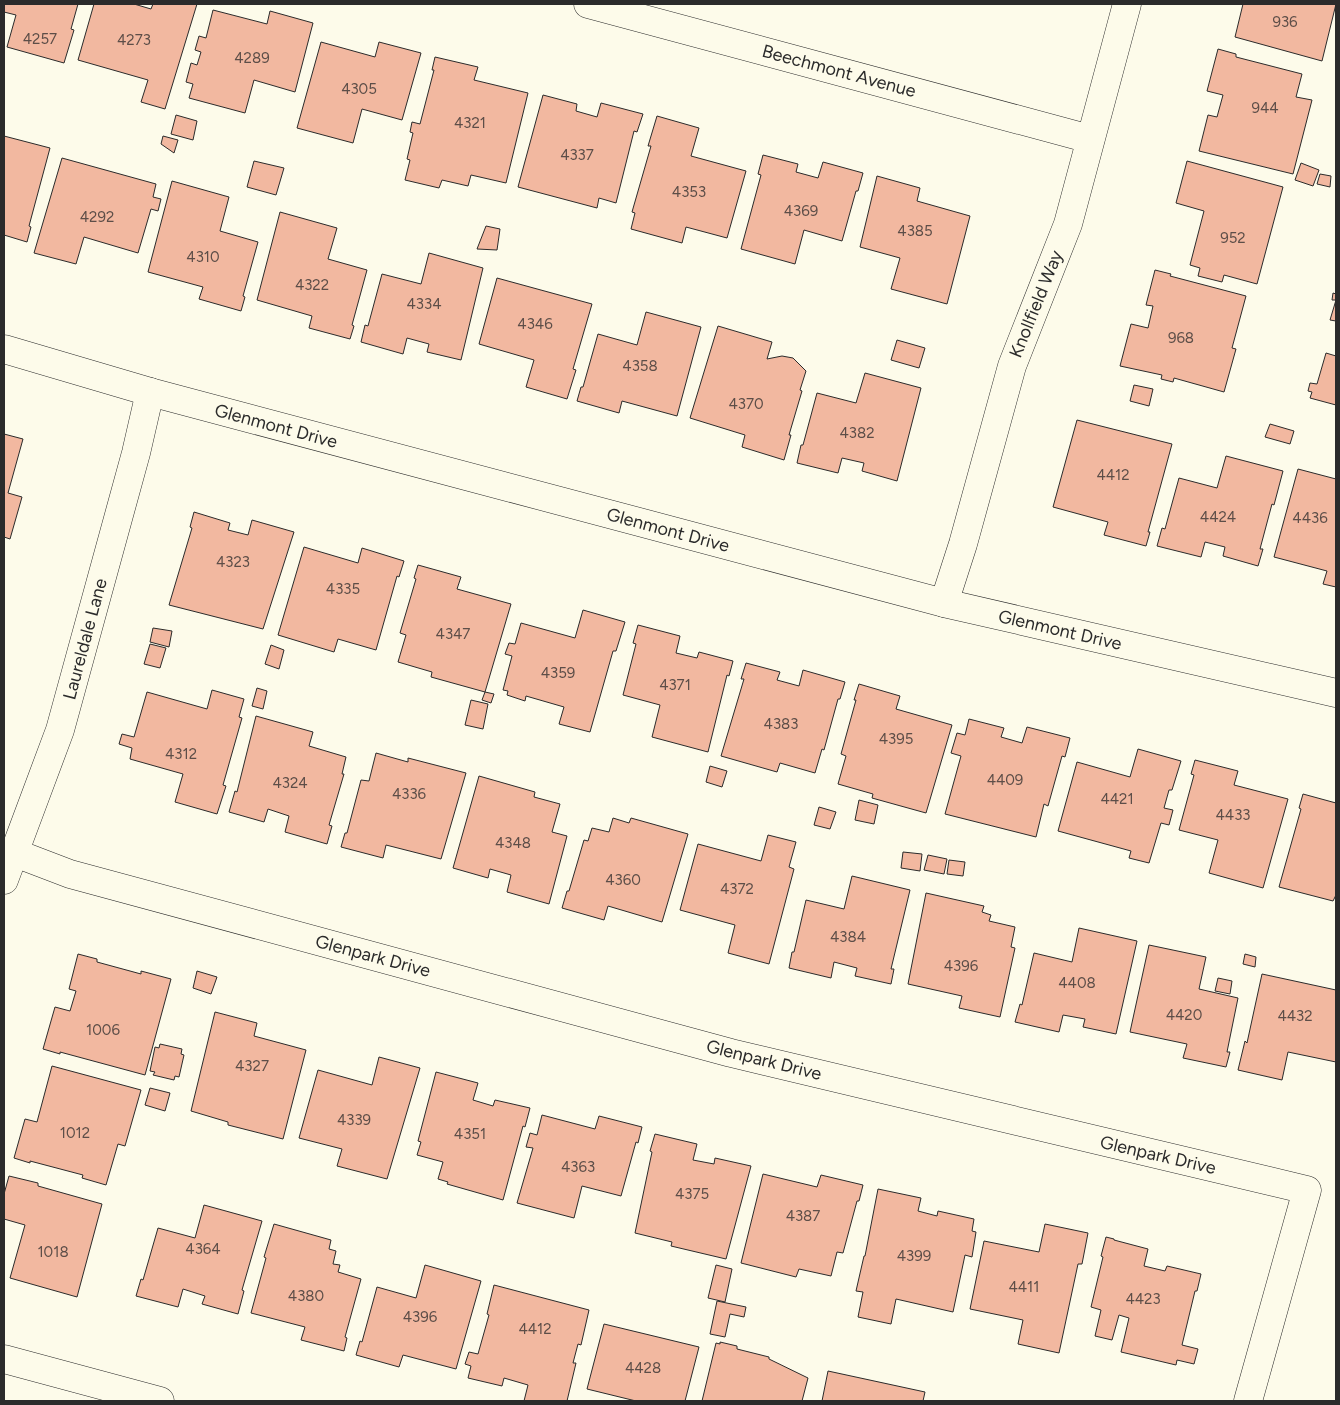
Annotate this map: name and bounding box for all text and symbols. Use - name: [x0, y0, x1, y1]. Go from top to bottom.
- house number: 936: [1272, 13, 1298, 31]
- house number: 4257: [23, 30, 57, 48]
- house number: 4273: [117, 31, 151, 49]
- street label: Beechmont Avenue: [760, 40, 918, 102]
- house number: 4289: [234, 49, 270, 67]
- house number: 4305: [341, 80, 377, 98]
- house number: 944: [1251, 99, 1279, 117]
- house number: 4321: [454, 114, 486, 132]
- house number: 4337: [560, 146, 594, 164]
- house number: 4353: [672, 183, 706, 201]
- house number: 4369: [784, 202, 818, 220]
- house number: 4292: [80, 208, 114, 226]
- house number: 4385: [897, 222, 933, 240]
- house number: 952: [1220, 229, 1246, 247]
- street label: Knollfield Way: [1004, 247, 1068, 361]
- house number: 4310: [186, 248, 220, 266]
- house number: 4322: [295, 276, 329, 294]
- house number: 4334: [407, 295, 441, 313]
- house number: 4346: [517, 315, 553, 333]
- house number: 968: [1168, 329, 1194, 347]
- house number: 4358: [622, 357, 658, 375]
- house number: 4370: [728, 395, 764, 413]
- street label: Glenmont Drive: [212, 399, 340, 453]
- house number: 4382: [839, 424, 875, 442]
- house number: 4412: [1096, 466, 1130, 484]
- street label: Glenmont Drive: [604, 503, 732, 557]
- house number: 4424: [1200, 508, 1236, 526]
- house number: 4436: [1292, 509, 1328, 527]
- house number: 4323: [216, 553, 250, 571]
- street label: Laureldale Lane: [58, 576, 112, 702]
- house number: 4335: [326, 580, 360, 598]
- street label: Glenmont Drive: [996, 605, 1124, 655]
- house number: 4347: [436, 625, 470, 643]
- house number: 4359: [541, 664, 575, 682]
- house number: 4371: [659, 676, 691, 694]
- house number: 4383: [764, 715, 798, 733]
- house number: 4395: [879, 730, 913, 748]
- house number: 4312: [165, 745, 197, 763]
- house number: 4409: [987, 771, 1023, 789]
- house number: 4324: [272, 774, 308, 792]
- house number: 4336: [392, 785, 427, 803]
- house number: 4421: [1100, 790, 1134, 808]
- house number: 4433: [1216, 806, 1250, 824]
- house number: 4348: [495, 834, 531, 852]
- house number: 4360: [605, 871, 641, 889]
- house number: 4372: [720, 880, 754, 898]
- house number: 4384: [830, 928, 866, 946]
- street label: Glenpark Drive: [313, 930, 433, 982]
- house number: 4396: [944, 957, 979, 975]
- house number: 4408: [1058, 974, 1096, 992]
- house number: 4420: [1166, 1006, 1202, 1024]
- house number: 4432: [1277, 1007, 1313, 1025]
- house number: 1006: [86, 1021, 120, 1039]
- street label: Glenpark Drive: [704, 1035, 824, 1085]
- house number: 4327: [235, 1057, 269, 1075]
- house number: 4339: [337, 1111, 371, 1129]
- house number: 1012: [60, 1124, 90, 1142]
- house number: 4351: [454, 1125, 486, 1143]
- street label: Glenpark Drive: [1098, 1131, 1218, 1179]
- house number: 4363: [561, 1158, 595, 1176]
- house number: 4375: [675, 1185, 709, 1203]
- house number: 4387: [786, 1207, 820, 1225]
- house number: 4364: [185, 1240, 221, 1258]
- house number: 1018: [37, 1243, 69, 1261]
- house number: 4399: [897, 1247, 931, 1265]
- house number: 4411: [1008, 1278, 1040, 1296]
- house number: 4380: [288, 1287, 324, 1305]
- house number: 4423: [1125, 1290, 1161, 1308]
- house number: 4396: [403, 1308, 438, 1326]
- house number: 4412: [518, 1320, 552, 1338]
- house number: 4428: [625, 1359, 661, 1377]

